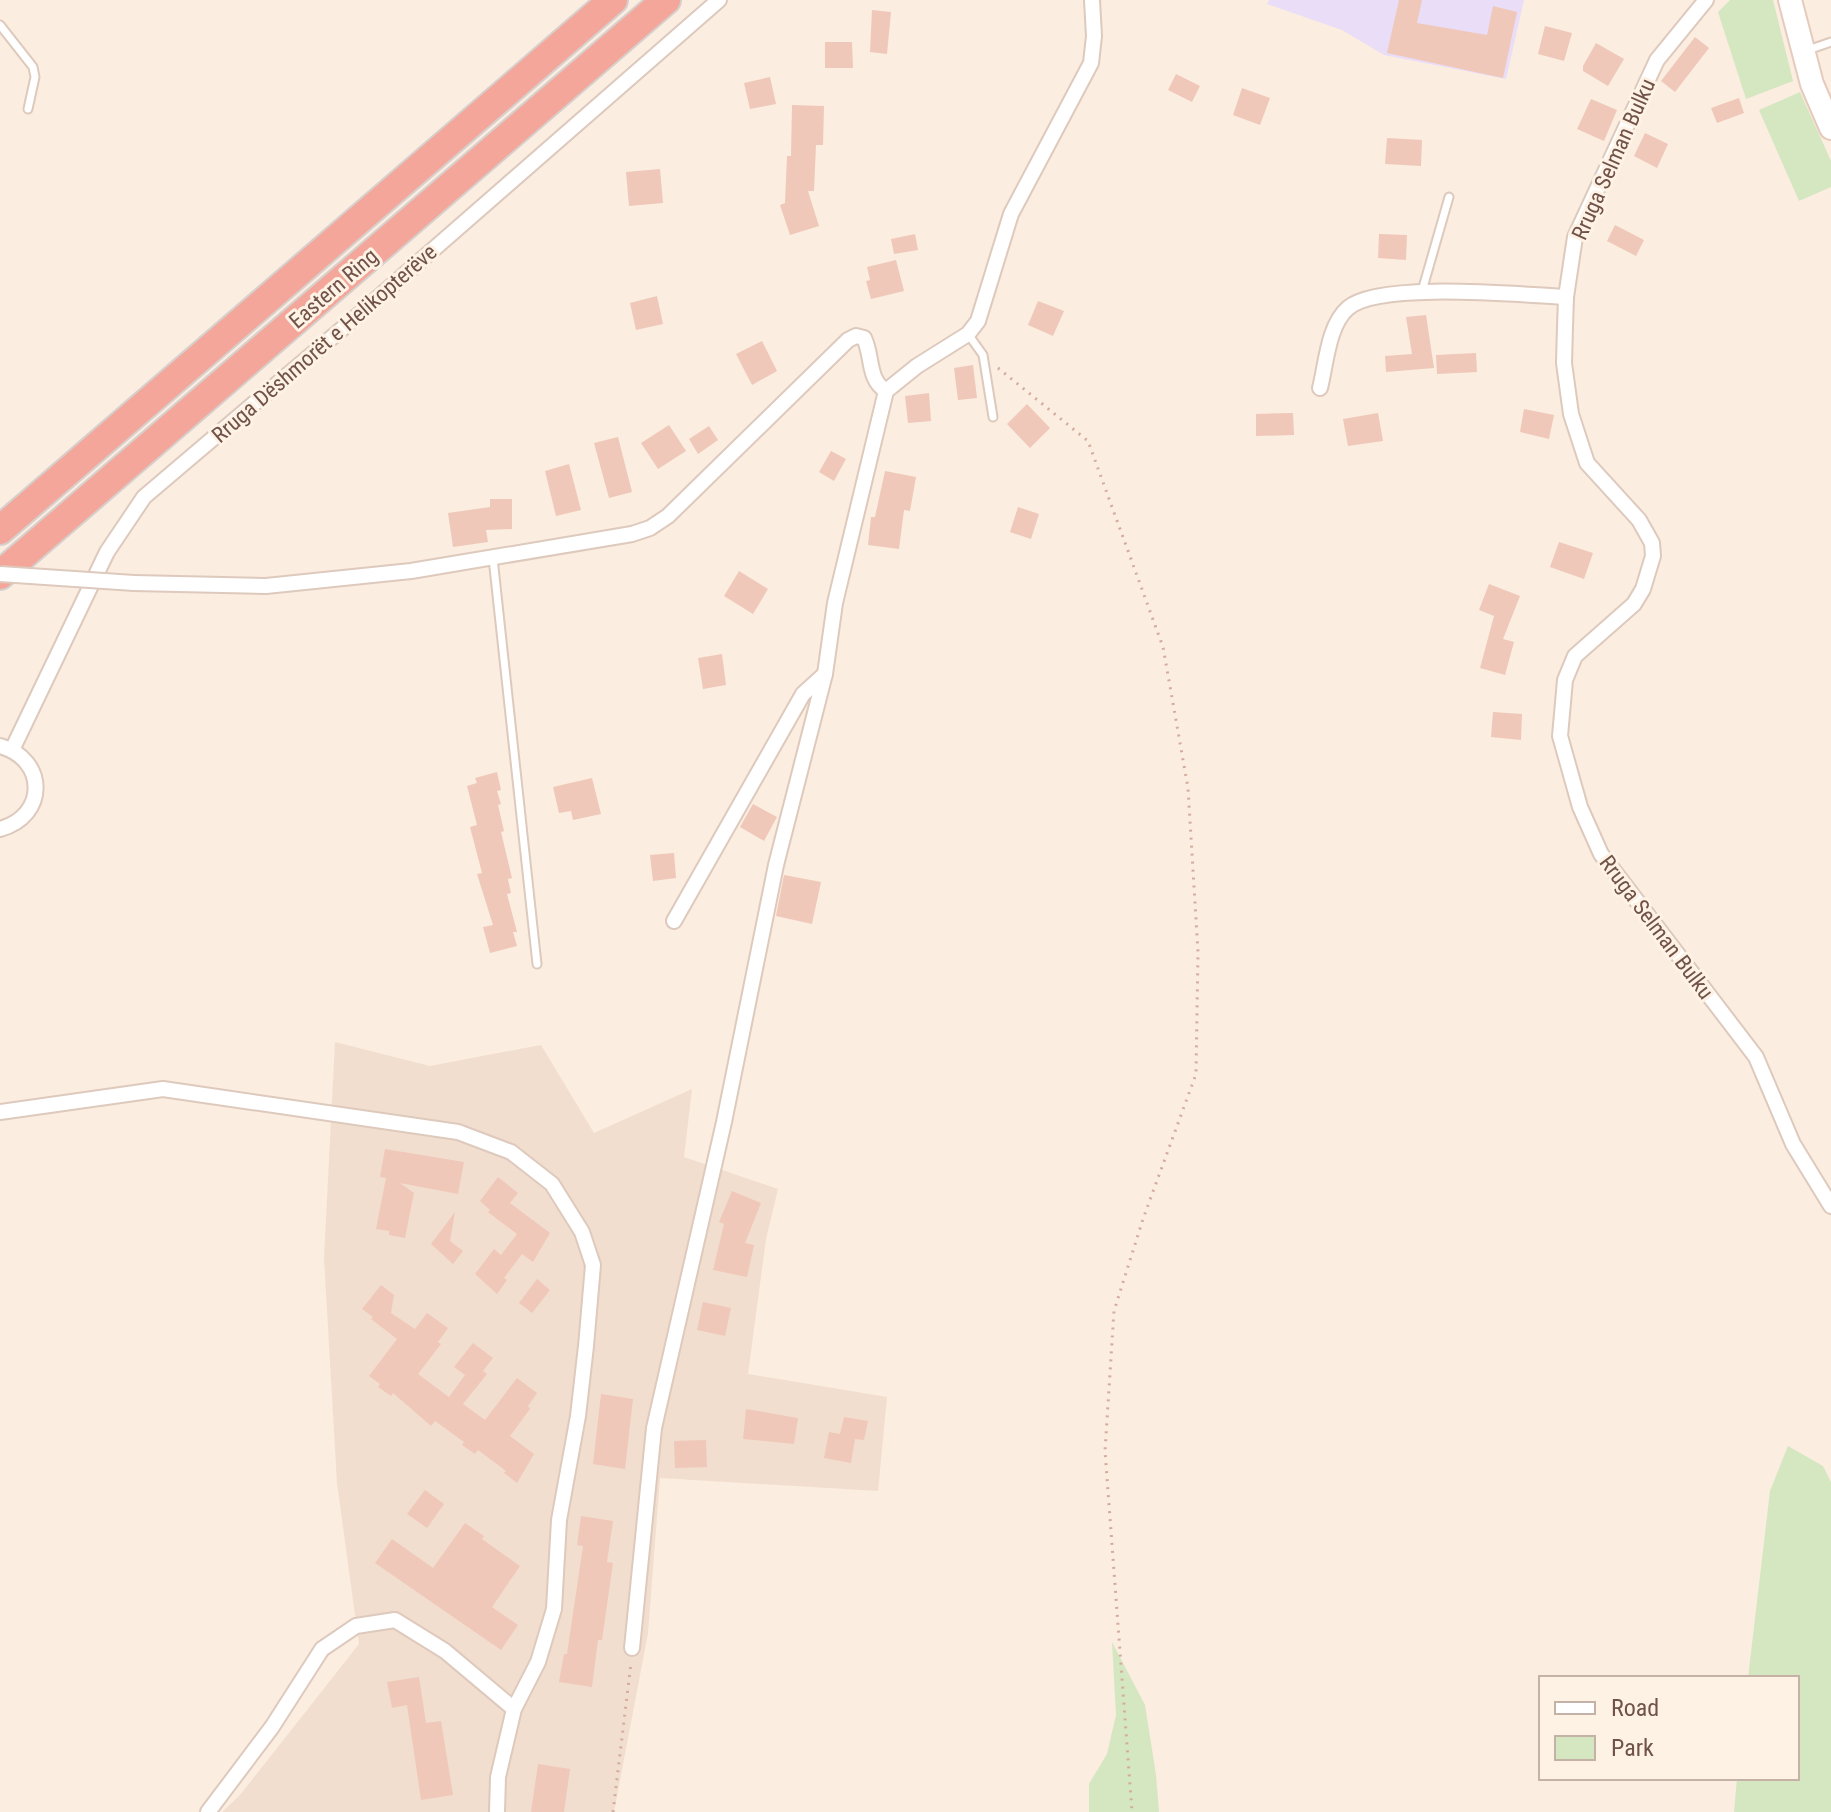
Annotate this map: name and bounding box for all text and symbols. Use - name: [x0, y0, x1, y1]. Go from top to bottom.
- street label: Rruga Selman Bulku: [1567, 75, 1660, 243]
- street label: Rruga Dëshmorët e Helikopterëve: [207, 239, 442, 448]
- street label: Eastern Ring: [284, 243, 383, 334]
- street label: Rruga Selman Bulku: [1594, 851, 1719, 1004]
- legend: [1539, 1676, 1799, 1780]
- text: Road: [1611, 1694, 1659, 1722]
- text: Park: [1611, 1734, 1654, 1762]

